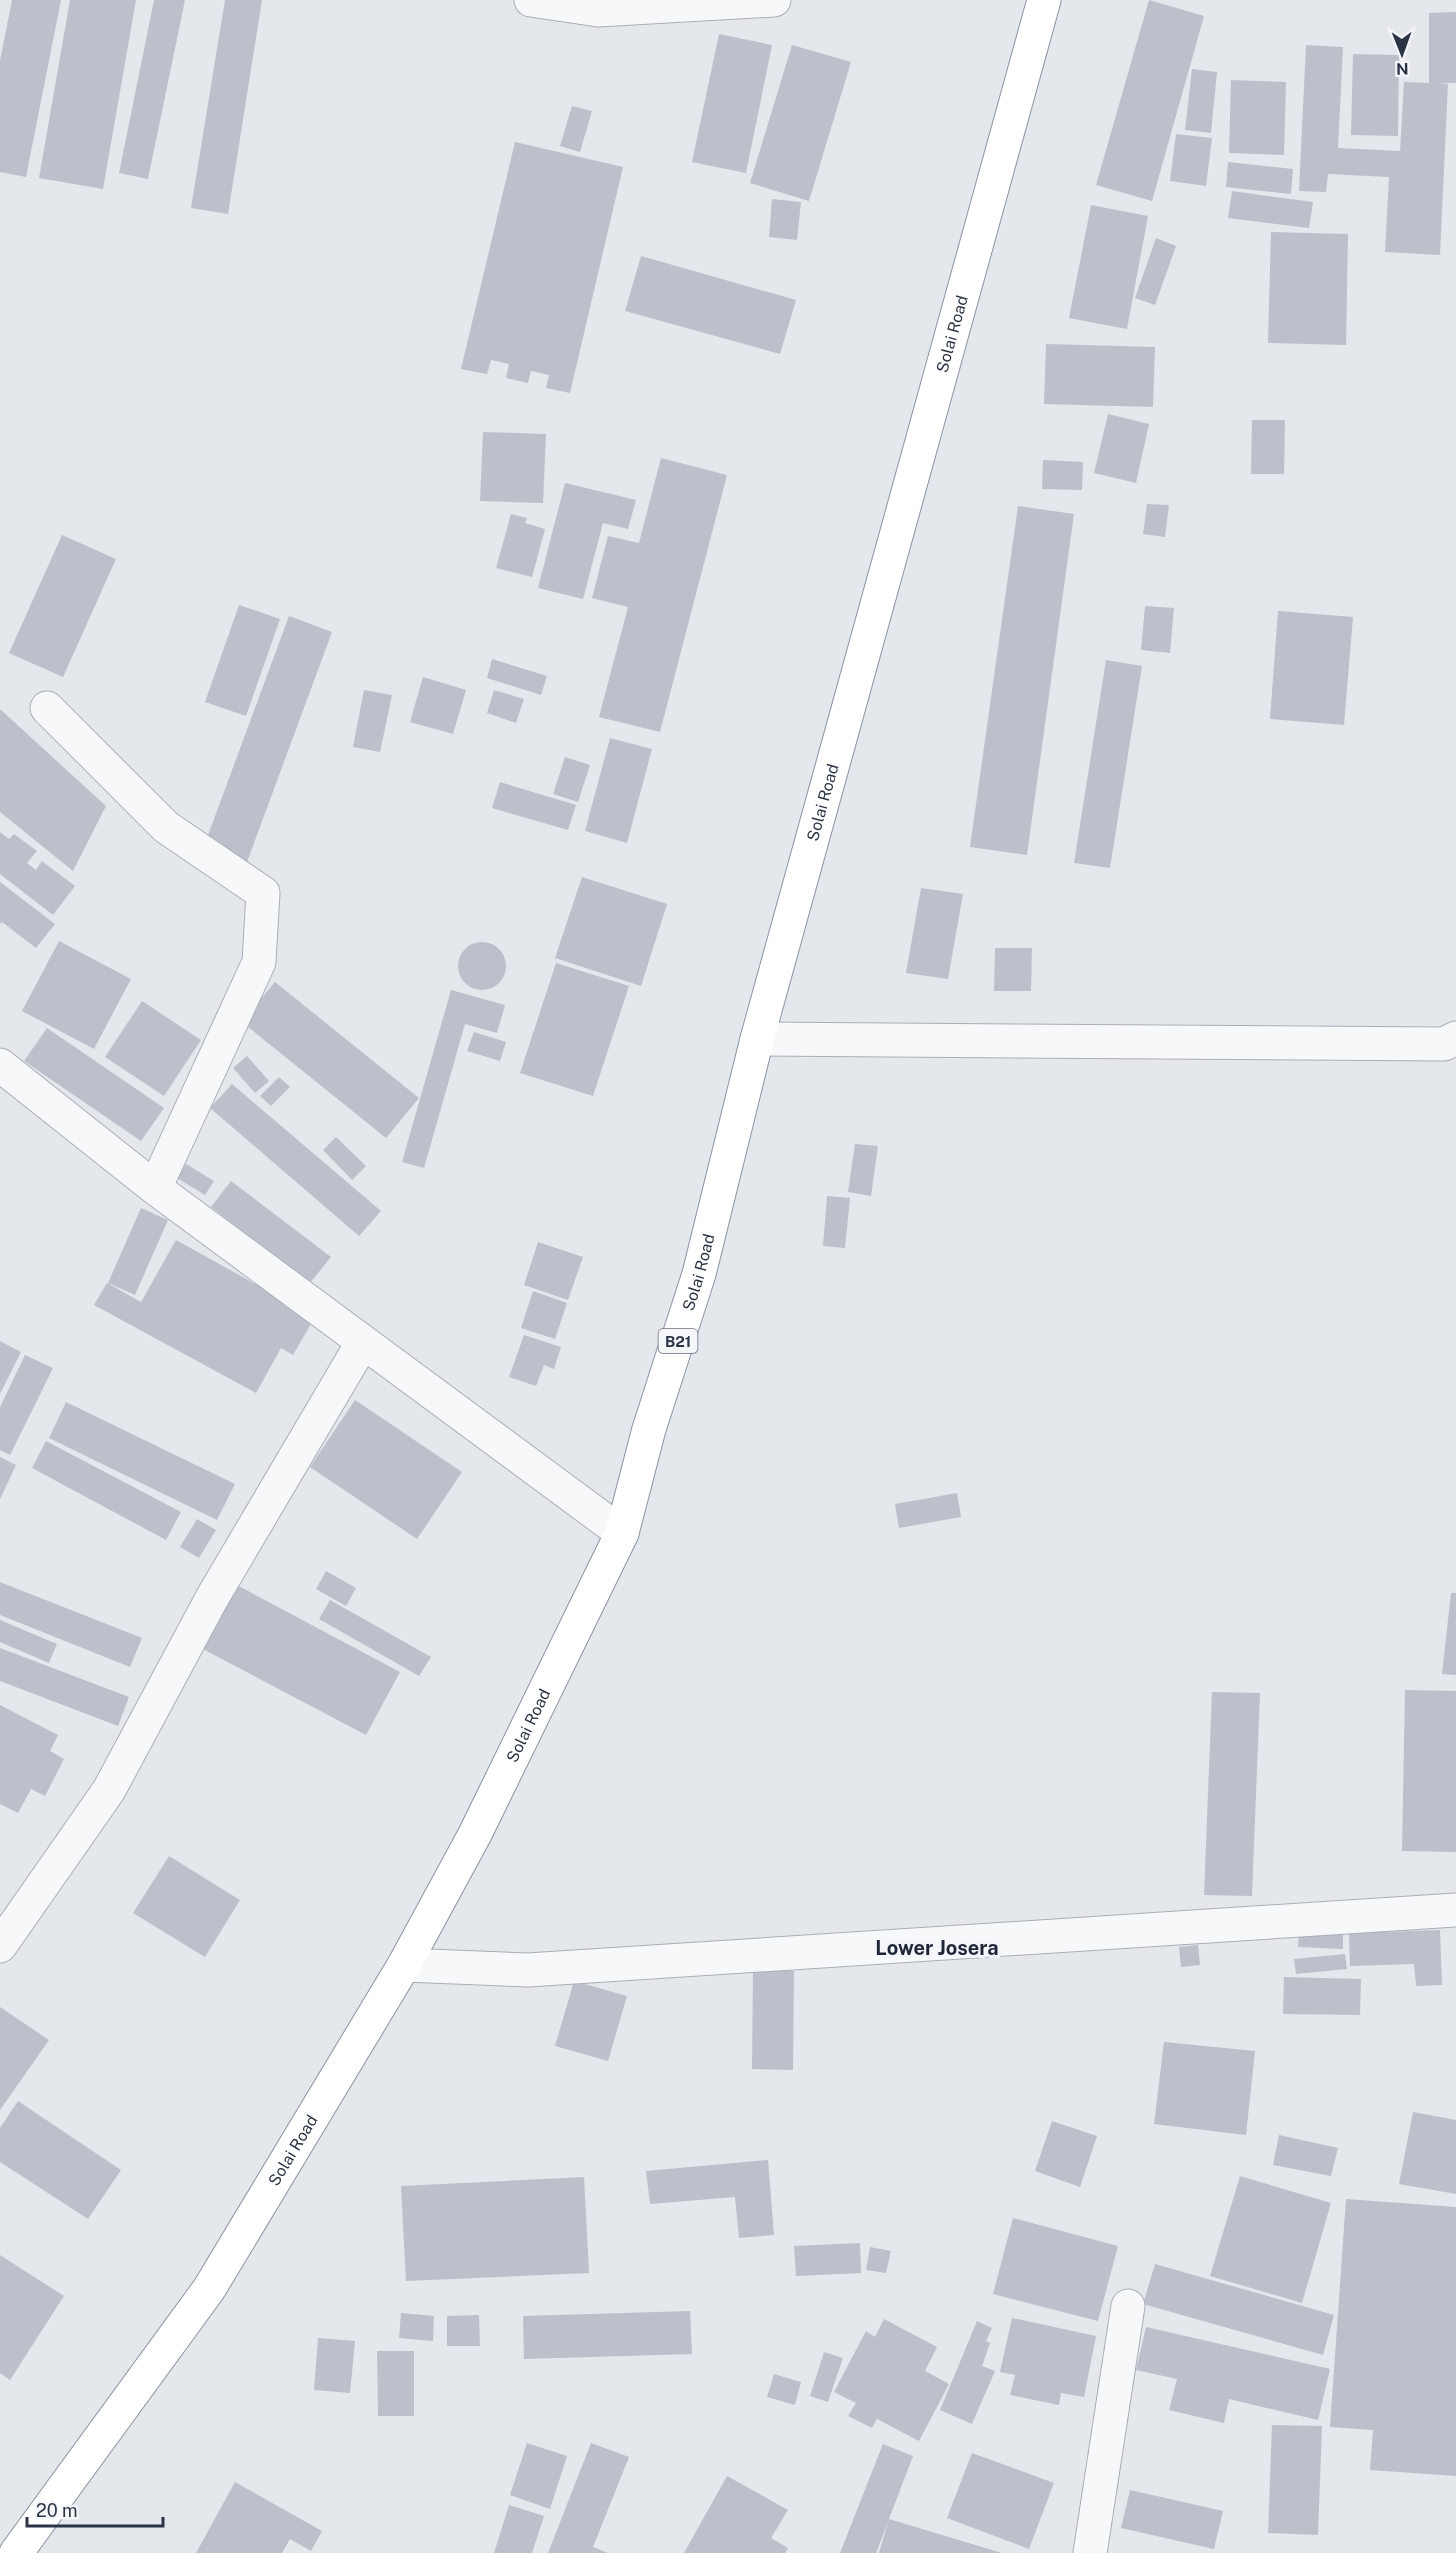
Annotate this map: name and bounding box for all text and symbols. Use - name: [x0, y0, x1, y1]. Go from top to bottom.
- north arrow: [1372, 24, 1432, 84]
- text: N: [1396, 59, 1409, 78]
- street label: Solai Road: [932, 293, 971, 375]
- street label: Solai Road: [803, 762, 842, 843]
- street label: Solai Road: [678, 1232, 718, 1313]
- road number: B21: [658, 1329, 698, 1353]
- street label: Solai Road: [502, 1686, 554, 1765]
- district label: Lower Josera: [875, 1936, 999, 1960]
- street label: Solai Road: [264, 2111, 321, 2189]
- scale bar: [27, 2490, 164, 2528]
- text: 20 m: [36, 2500, 78, 2521]

